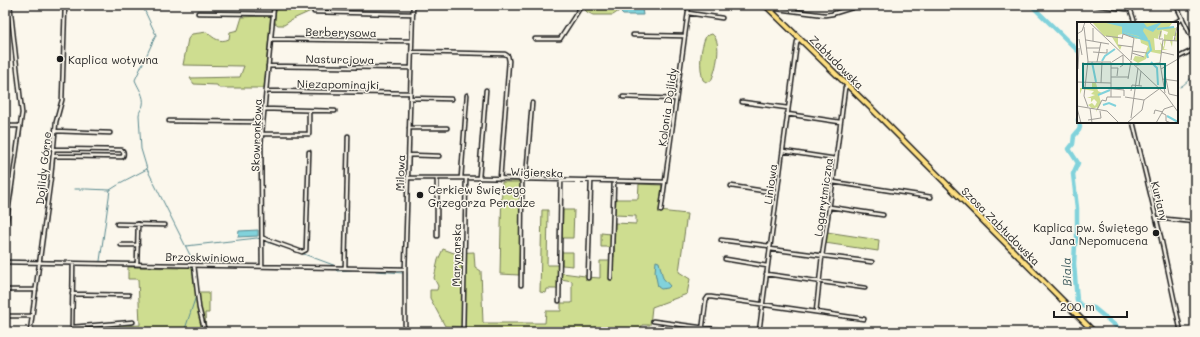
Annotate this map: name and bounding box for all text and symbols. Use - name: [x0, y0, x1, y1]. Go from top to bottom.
- inset map: [1077, 22, 1178, 123]
- street label: Berberysowa: [305, 24, 377, 40]
- street label: Zabłudowska: [807, 32, 867, 92]
- street label: Nasturcjowa: [305, 51, 375, 67]
- place label: Kaplica wotywna: [68, 52, 159, 67]
- marker: Kaplica wotywna: [55, 54, 65, 64]
- street label: Kolonia Dojlidy: [654, 67, 680, 147]
- street label: Niezapominajki: [297, 76, 379, 92]
- street label: Skowronkowa: [247, 98, 265, 172]
- street label: Dojlidy Górne: [32, 131, 54, 205]
- street label: Milowa: [392, 154, 408, 192]
- street label: Logarytmiczna: [810, 157, 836, 237]
- street label: Liniowa: [760, 163, 780, 205]
- street label: Wigierska: [510, 164, 564, 180]
- street label: Kuriany: [1148, 180, 1172, 223]
- place label: Cerkiew Świętego Grzegorza Peradze: [428, 182, 536, 210]
- street label: Szosa Zabłudowska: [958, 183, 1044, 269]
- marker: Cerkiew Świętego Grzegorza Peradze: [415, 190, 425, 200]
- place label: Kaplica pw. Świętego Jana Nepomucena: [1033, 220, 1148, 248]
- street label: Marynarska: [448, 223, 464, 287]
- marker: Kaplica pw. Świętego Jana Nepomucena: [1151, 228, 1161, 238]
- street label: Brzoskwiniowa: [165, 249, 245, 265]
- water label: Biala: [1057, 257, 1075, 287]
- scale bar: [1054, 293, 1127, 319]
- text: 200 m: [1060, 298, 1095, 314]

